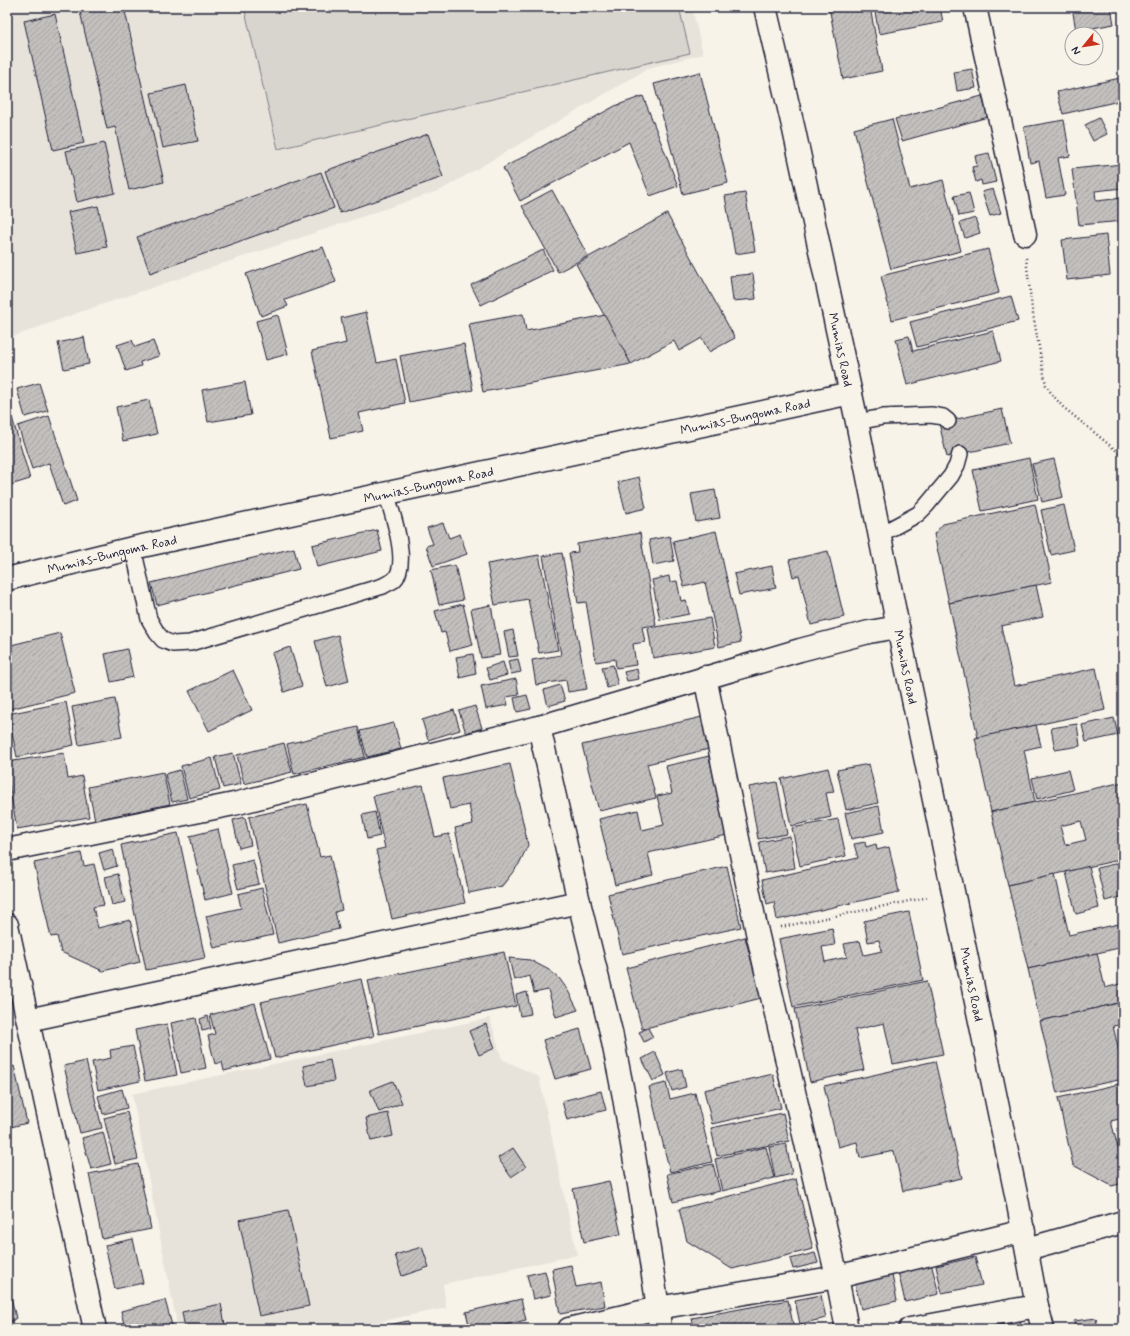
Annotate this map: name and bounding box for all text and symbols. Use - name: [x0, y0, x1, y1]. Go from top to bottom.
- north arrow: [1064, 26, 1104, 66]
- text: N: [1068, 44, 1084, 57]
- street label: Mumias Road: [824, 311, 856, 389]
- street label: Mumias-Bungoma Road: [679, 395, 812, 440]
- street label: Mumias-Bungoma Road: [362, 463, 495, 508]
- street label: Mumias-Bungoma Road: [46, 532, 179, 579]
- street label: Mumias Road: [889, 629, 921, 706]
- street label: Mumias Road: [955, 946, 987, 1023]

